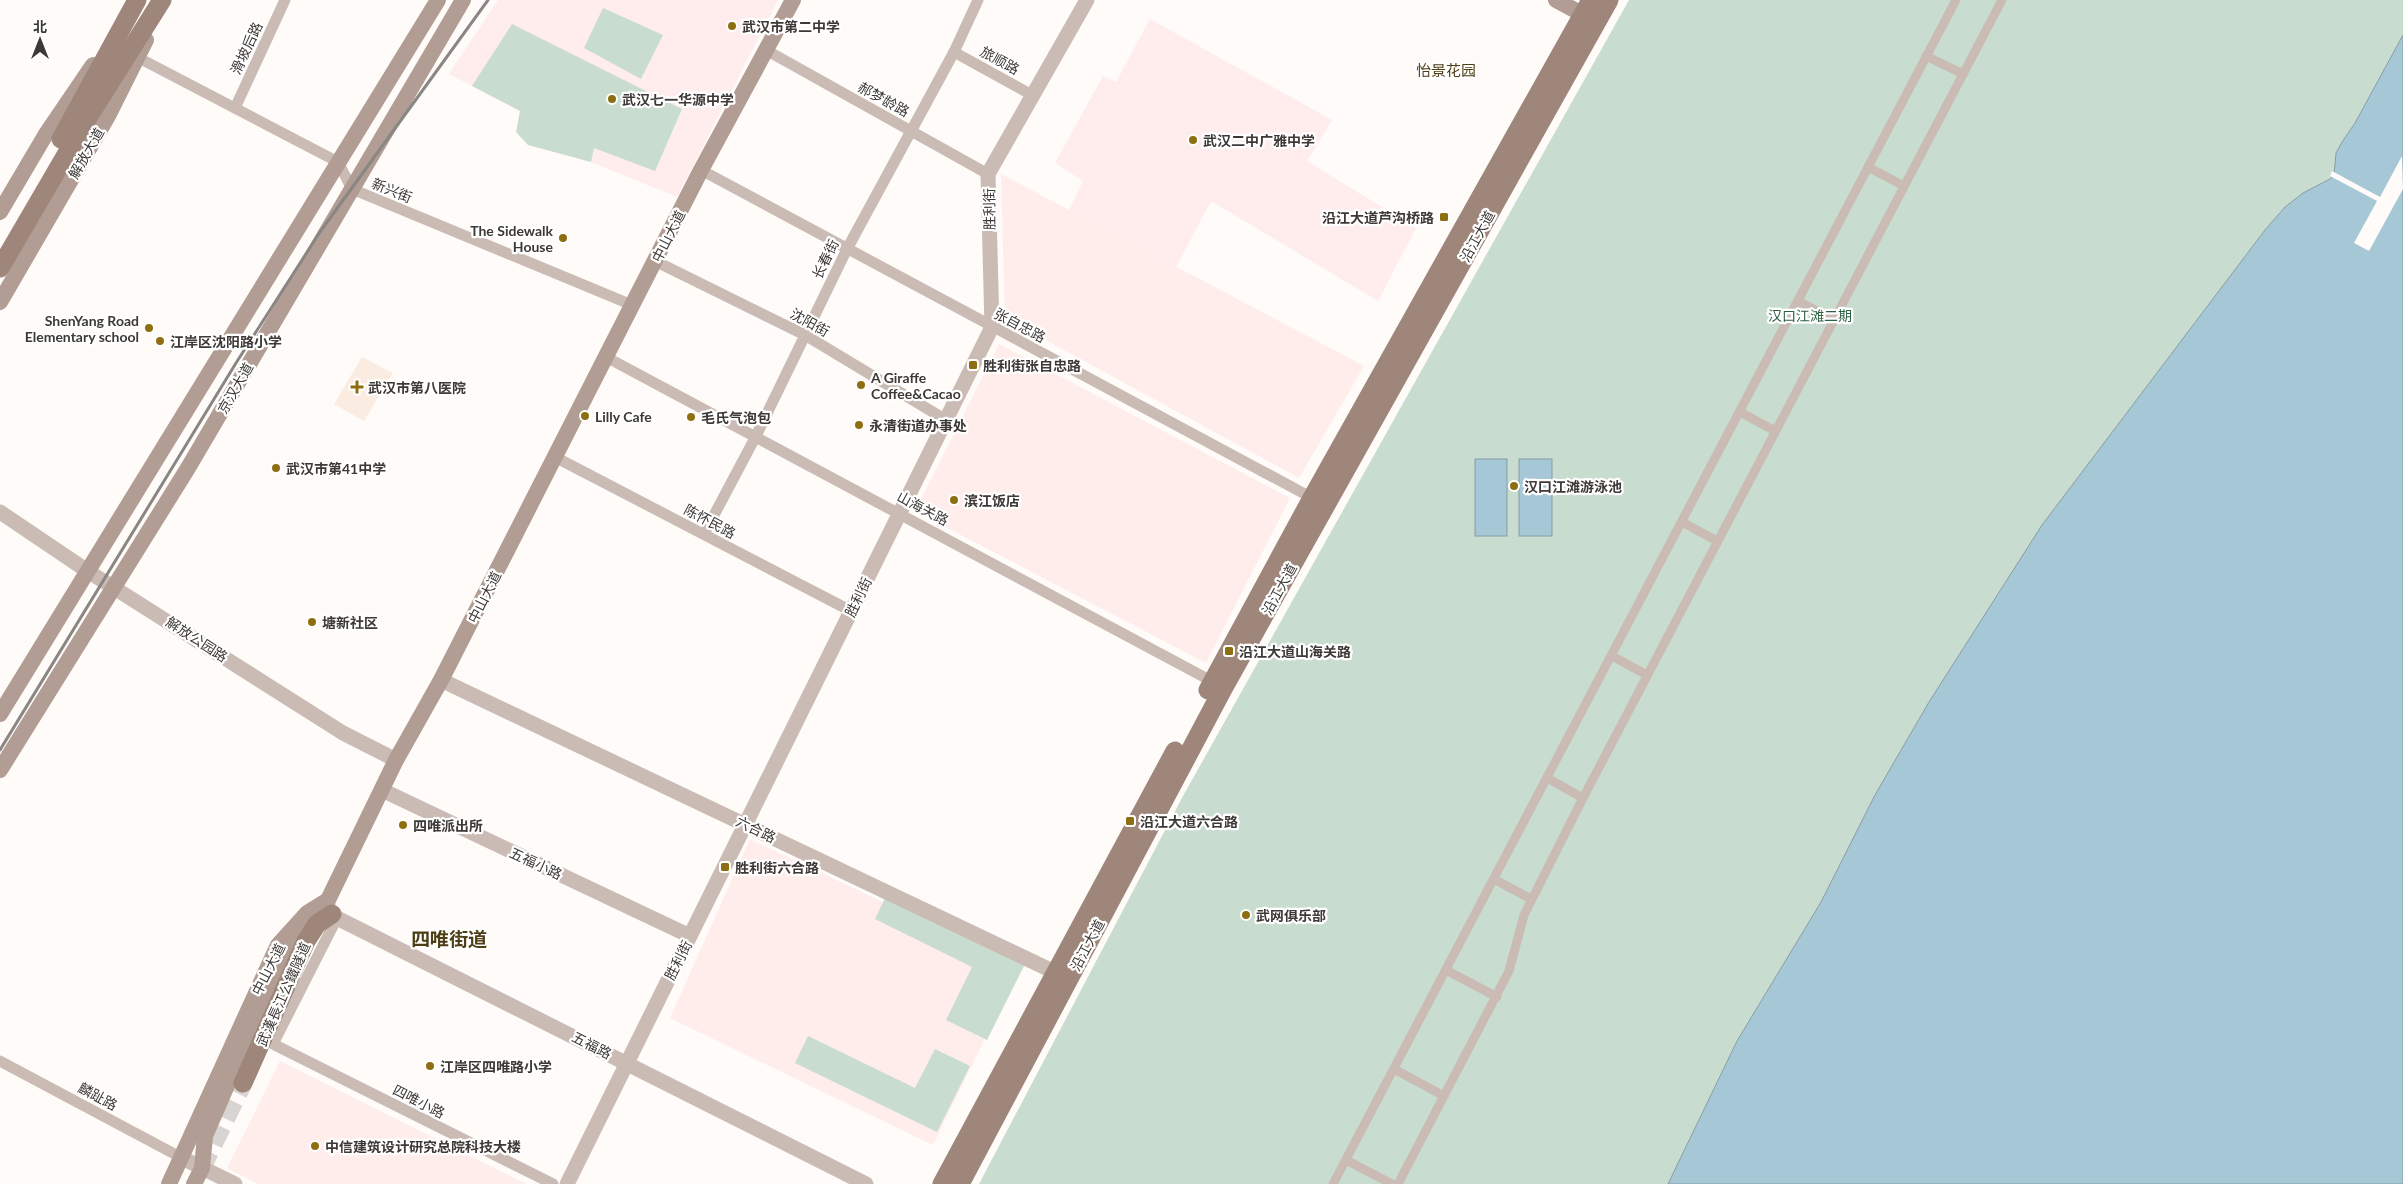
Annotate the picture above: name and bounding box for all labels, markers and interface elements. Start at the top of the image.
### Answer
north arrow [15,15,65,65]
text: 北 [33,18,47,35]
place label: 武汉市第二中学 [742,18,840,35]
street label: 滑坡后路 [226,19,266,77]
marker: 武汉市第二中学 [726,20,738,32]
street label: 旅顺路 [978,42,1022,78]
district label: 怡景花园 [1416,61,1476,79]
street label: 郝梦龄路 [855,78,913,120]
place label: 武汉七一华源中学 [622,91,734,108]
marker: 武汉七一华源中学 [606,93,618,105]
street label: 解放大道 [65,125,107,181]
place label: 武汉二中广雅中学 [1203,132,1315,149]
marker: 武汉二中广雅中学 [1187,134,1199,146]
street label: 新兴街 [369,174,415,206]
street label: 胜利街 [980,188,998,230]
street label: 中山大道 [648,207,688,265]
street label: 沿江大道 [1456,207,1498,265]
place label: 沿江大道芦沟桥路 [1322,209,1434,226]
marker: 沿江大道芦沟桥路 [1438,211,1450,223]
place label: The Sidewalk House [470,222,554,255]
marker: The Sidewalk House [557,232,569,244]
street label: 长春街 [808,236,842,282]
street label: 沈阳街 [788,304,832,340]
street label: 张自忠路 [991,304,1049,346]
park label: 汉口江滩二期 [1768,307,1852,324]
place label: ShenYang Road Elementary school [25,312,139,345]
marker: ShenYang Road Elementary school [143,322,155,334]
place label: 江岸区沈阳路小学 [170,333,282,350]
marker: 江岸区沈阳路小学 [154,335,166,347]
place label: 胜利街张自忠路 [983,357,1081,374]
marker: 胜利街张自忠路 [967,359,979,371]
street label: 京汉大道 [214,360,256,416]
place label: A Giraffe Coffee&Cacao [870,369,961,402]
place label: 武汉市第八医院 [368,379,466,396]
marker: A Giraffe Coffee&Cacao [855,379,867,391]
marker: 武汉市第八医院 [350,380,364,394]
place label: Lilly Cafe [595,408,652,425]
place label: 毛氏气泡包 [701,409,771,426]
marker: Lilly Cafe [579,410,591,422]
marker: 毛氏气泡包 [685,411,697,423]
place label: 永清街道办事处 [869,417,967,434]
marker: 永清街道办事处 [853,419,865,431]
place label: 武汉市第41中学 [286,460,386,477]
marker: 武汉市第41中学 [270,462,282,474]
place label: 汉口江滩游泳池 [1524,478,1622,495]
marker: 汉口江滩游泳池 [1508,480,1520,492]
street label: 山海关路 [894,487,952,529]
place label: 滨江饭店 [964,492,1020,509]
marker: 滨江饭店 [948,494,960,506]
street label: 陈怀民路 [681,500,739,542]
street label: 沿江大道 [1258,560,1300,618]
street label: 中山大道 [464,568,504,626]
street label: 胜利街 [841,574,875,620]
street label: 解放公园路 [163,613,231,665]
place label: 塘新社区 [322,614,378,631]
marker: 塘新社区 [306,616,318,628]
place label: 沿江大道山海关路 [1239,643,1351,660]
marker: 沿江大道山海关路 [1223,645,1235,657]
street label: 六合路 [733,812,779,846]
place label: 沿江大道六合路 [1140,813,1238,830]
marker: 沿江大道六合路 [1124,815,1136,827]
place label: 四唯派出所 [413,817,483,834]
marker: 四唯派出所 [397,819,409,831]
street label: 五福小路 [507,843,565,883]
place label: 胜利街六合路 [735,859,819,876]
marker: 胜利街六合路 [719,861,731,873]
place label: 武网俱乐部 [1256,907,1326,924]
marker: 武网俱乐部 [1240,909,1252,921]
street label: 沿江大道 [1066,916,1108,974]
district label: 四唯街道 [411,927,487,950]
street label: 胜利街 [661,937,695,983]
street label: 武漢長江公鐵隧道 [252,939,314,1049]
street label: 中山大道 [248,940,288,998]
street label: 五福路 [569,1028,615,1062]
place label: 江岸区四唯路小学 [440,1058,552,1075]
marker: 江岸区四唯路小学 [424,1060,436,1072]
street label: 麟趾路 [75,1079,121,1113]
street label: 四唯小路 [390,1081,448,1121]
place label: 中信建筑设计研究总院科技大楼 [325,1138,521,1155]
marker: 中信建筑设计研究总院科技大楼 [309,1140,321,1152]

